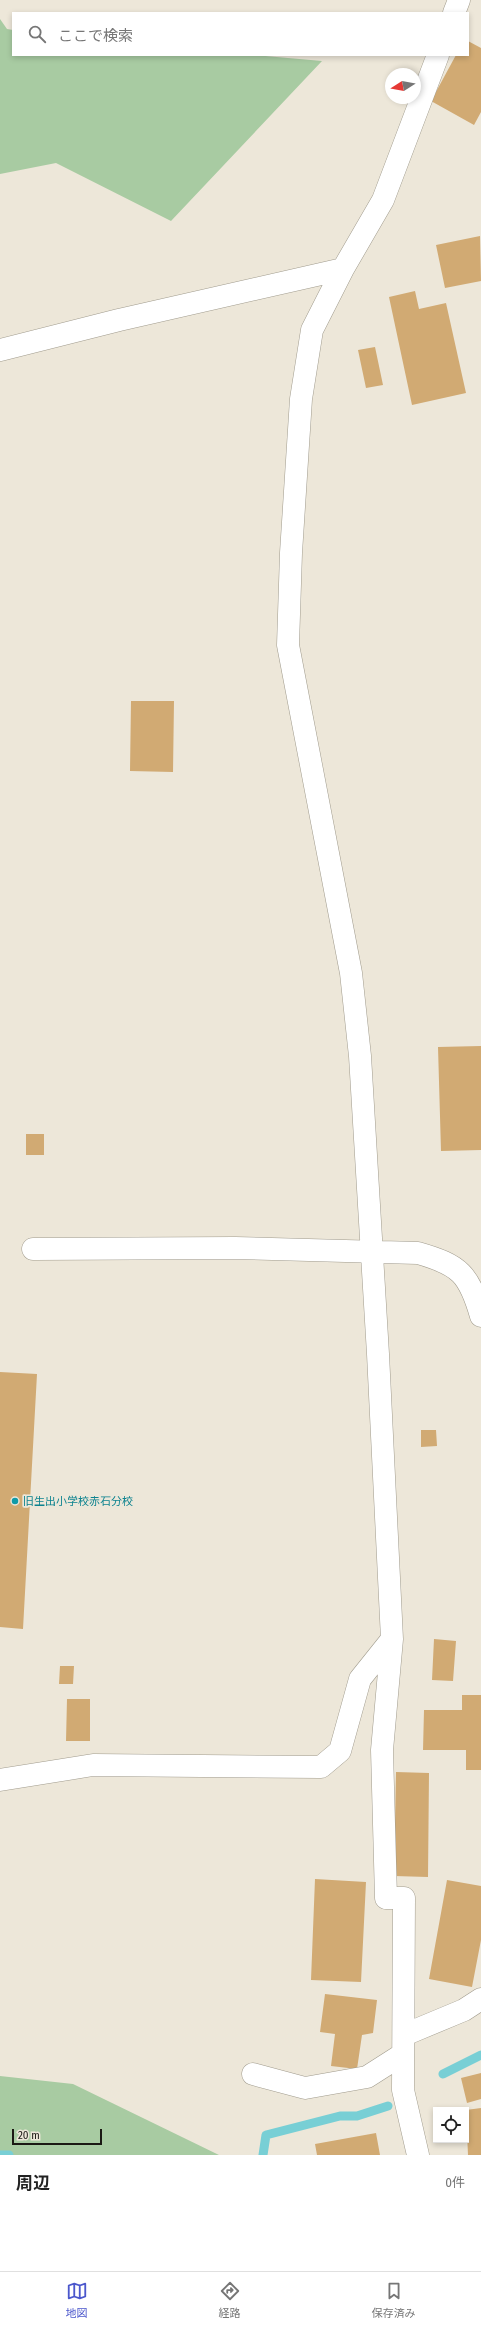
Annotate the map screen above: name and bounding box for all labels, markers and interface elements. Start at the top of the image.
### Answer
search box [12,12,469,56]
icon: search [26,23,48,45]
text: ここで検索 [58,27,133,45]
north arrow [385,68,421,104]
place label: 旧生出小学校赤石分校 [23,1495,133,1508]
marker: 旧生出小学校赤石分校 [10,1496,20,1506]
map controls [433,2107,469,2143]
button: locate [433,2107,469,2143]
scale bar [12,2127,102,2146]
text: 20 m [18,2129,40,2142]
text: 周辺 [16,2173,50,2194]
text: 0件 [445,2175,465,2190]
tab: 地図 [66,2280,88,2320]
tab: 経路 [219,2280,241,2320]
tab: 保存済み [372,2280,416,2320]

